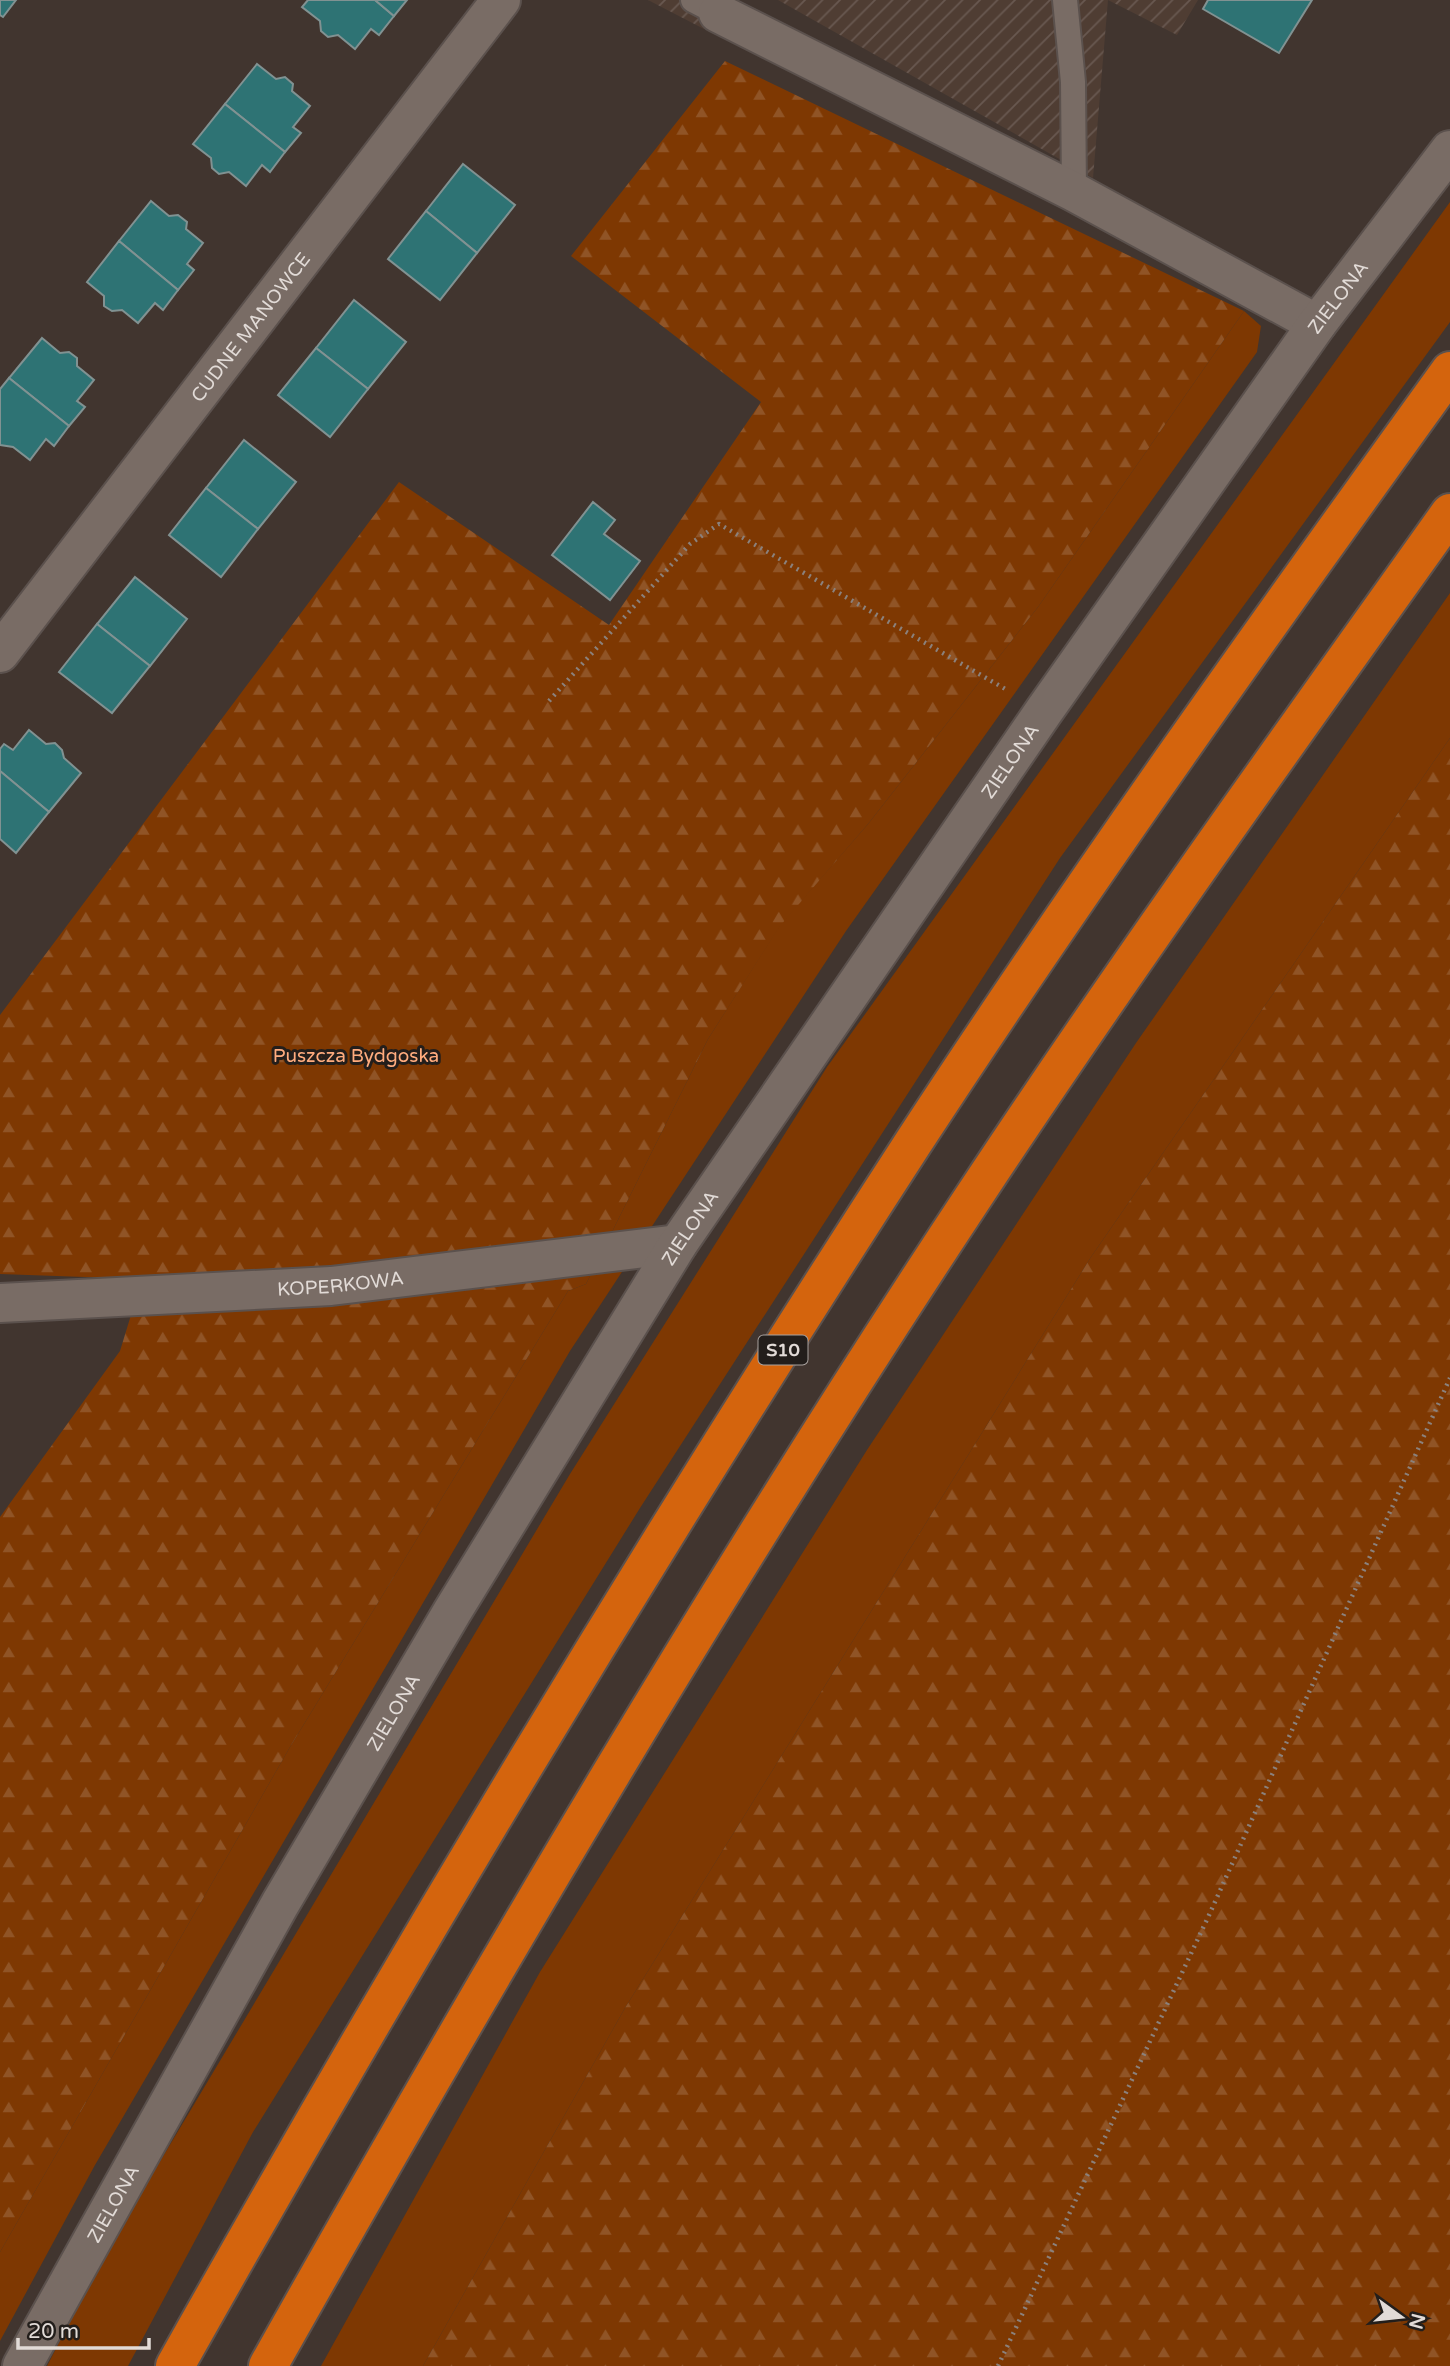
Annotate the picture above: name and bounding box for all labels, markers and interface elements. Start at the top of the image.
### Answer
street label: CUDNE MANOWCE [187,249,315,406]
street label: ZIELONA [1304,257,1373,338]
street label: ZIELONA [977,720,1044,803]
park label: Puszcza Bydgoska [273,1045,439,1067]
street label: ZIELONA [658,1187,723,1270]
street label: KOPERKOWA [277,1267,405,1301]
road number: S10 [758,1336,808,1364]
street label: ZIELONA [363,1670,425,1755]
street label: ZIELONA [83,2161,144,2247]
north arrow [1366,2282,1436,2352]
scale bar [18,2306,149,2350]
text: N [1404,2311,1429,2331]
text: 20 m [28,2319,79,2344]

